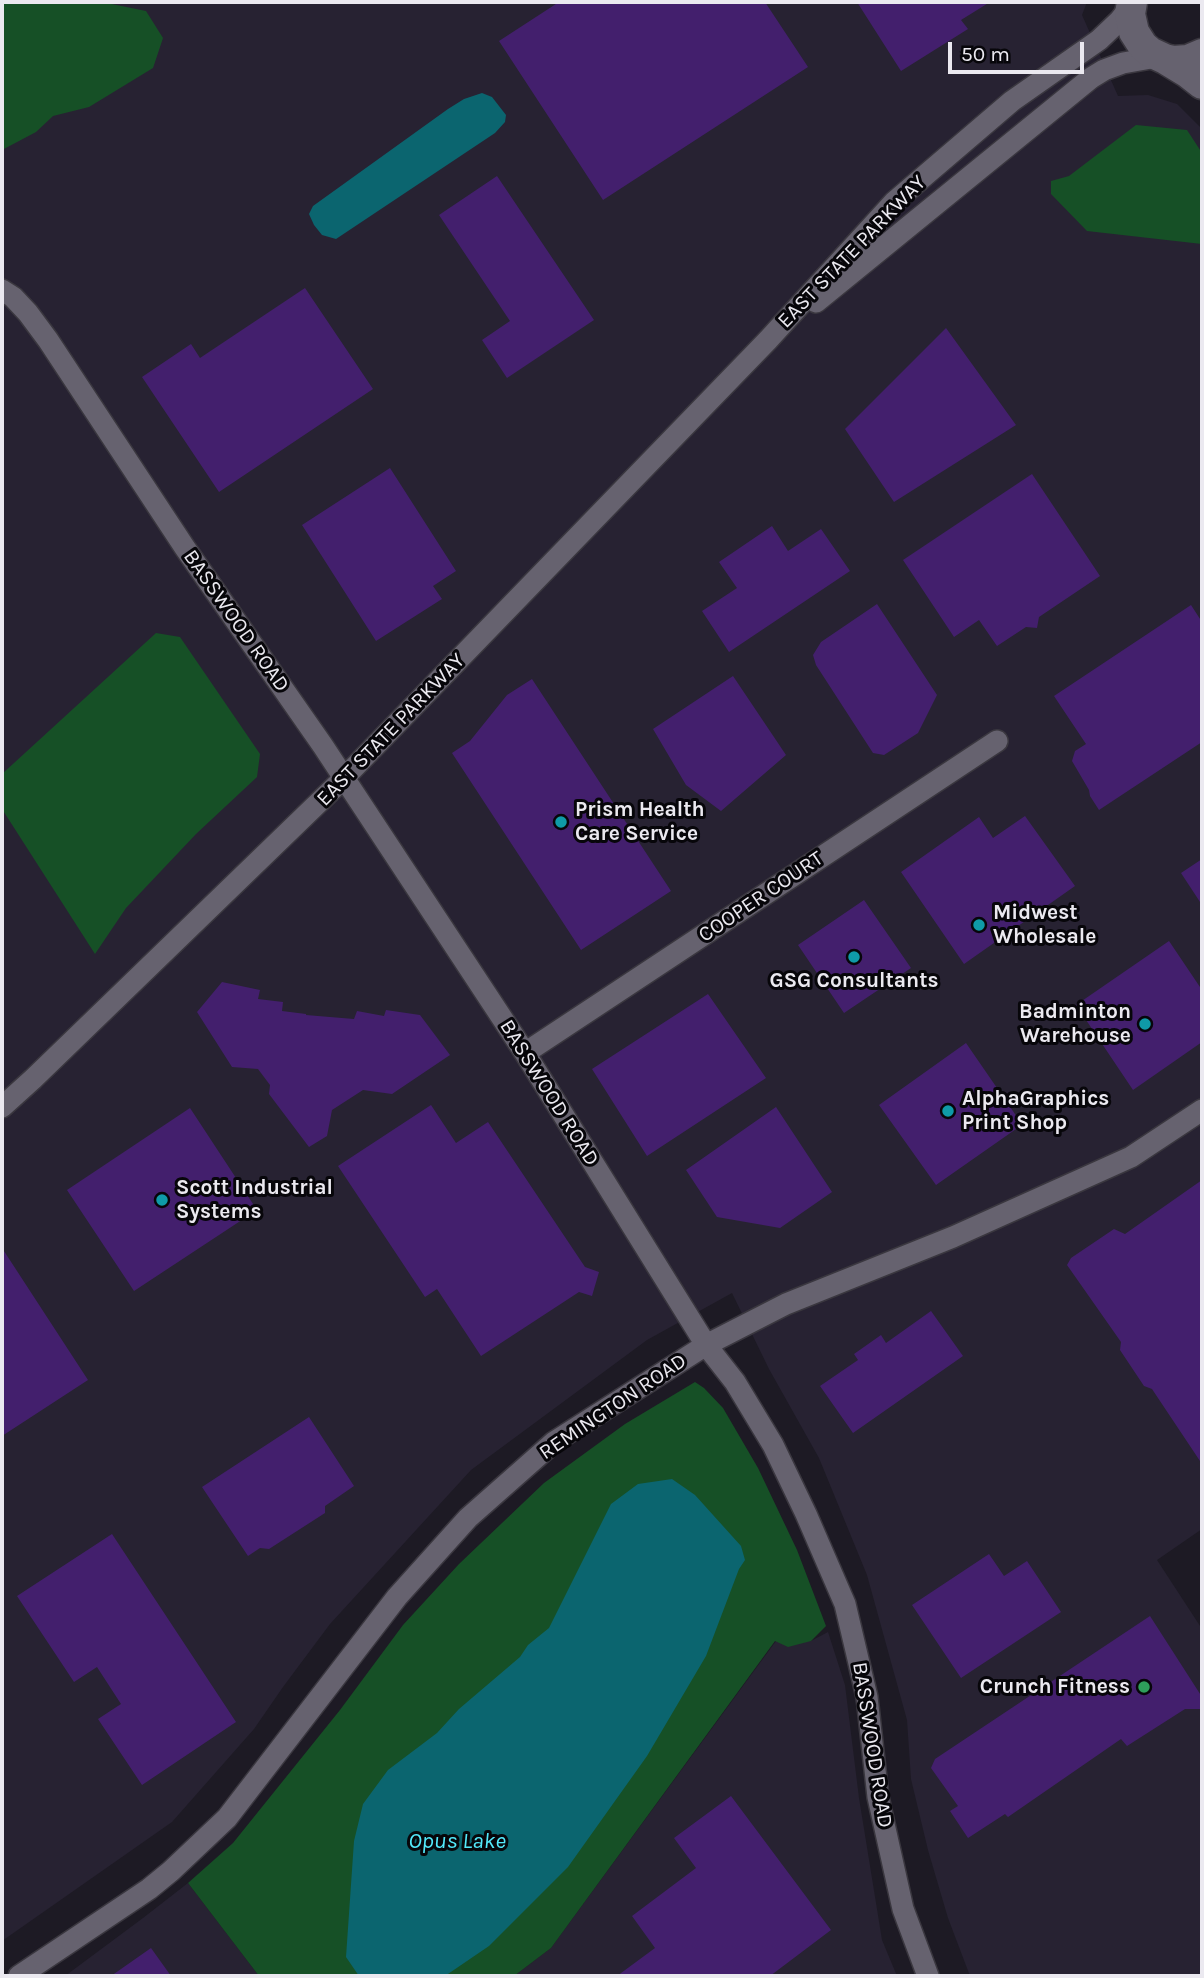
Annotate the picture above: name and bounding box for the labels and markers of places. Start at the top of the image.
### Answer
place label: Prism Health Care Service [575,797,705,847]
marker: Prism Health Care Service [553,814,569,830]
place label: Midwest Wholesale [993,900,1096,950]
marker: Midwest Wholesale [971,917,987,933]
marker: GSG Consultants [846,949,862,965]
place label: GSG Consultants [769,968,939,994]
place label: Badminton Warehouse [1019,999,1131,1049]
marker: Badminton Warehouse [1137,1016,1153,1032]
place label: AlphaGraphics Print Shop [962,1086,1109,1136]
marker: AlphaGraphics Print Shop [940,1103,956,1119]
place label: Scott Industrial Systems [176,1175,333,1225]
marker: Scott Industrial Systems [154,1192,170,1208]
place label: Crunch Fitness [980,1674,1130,1700]
marker: Crunch Fitness [1136,1679,1152,1695]

